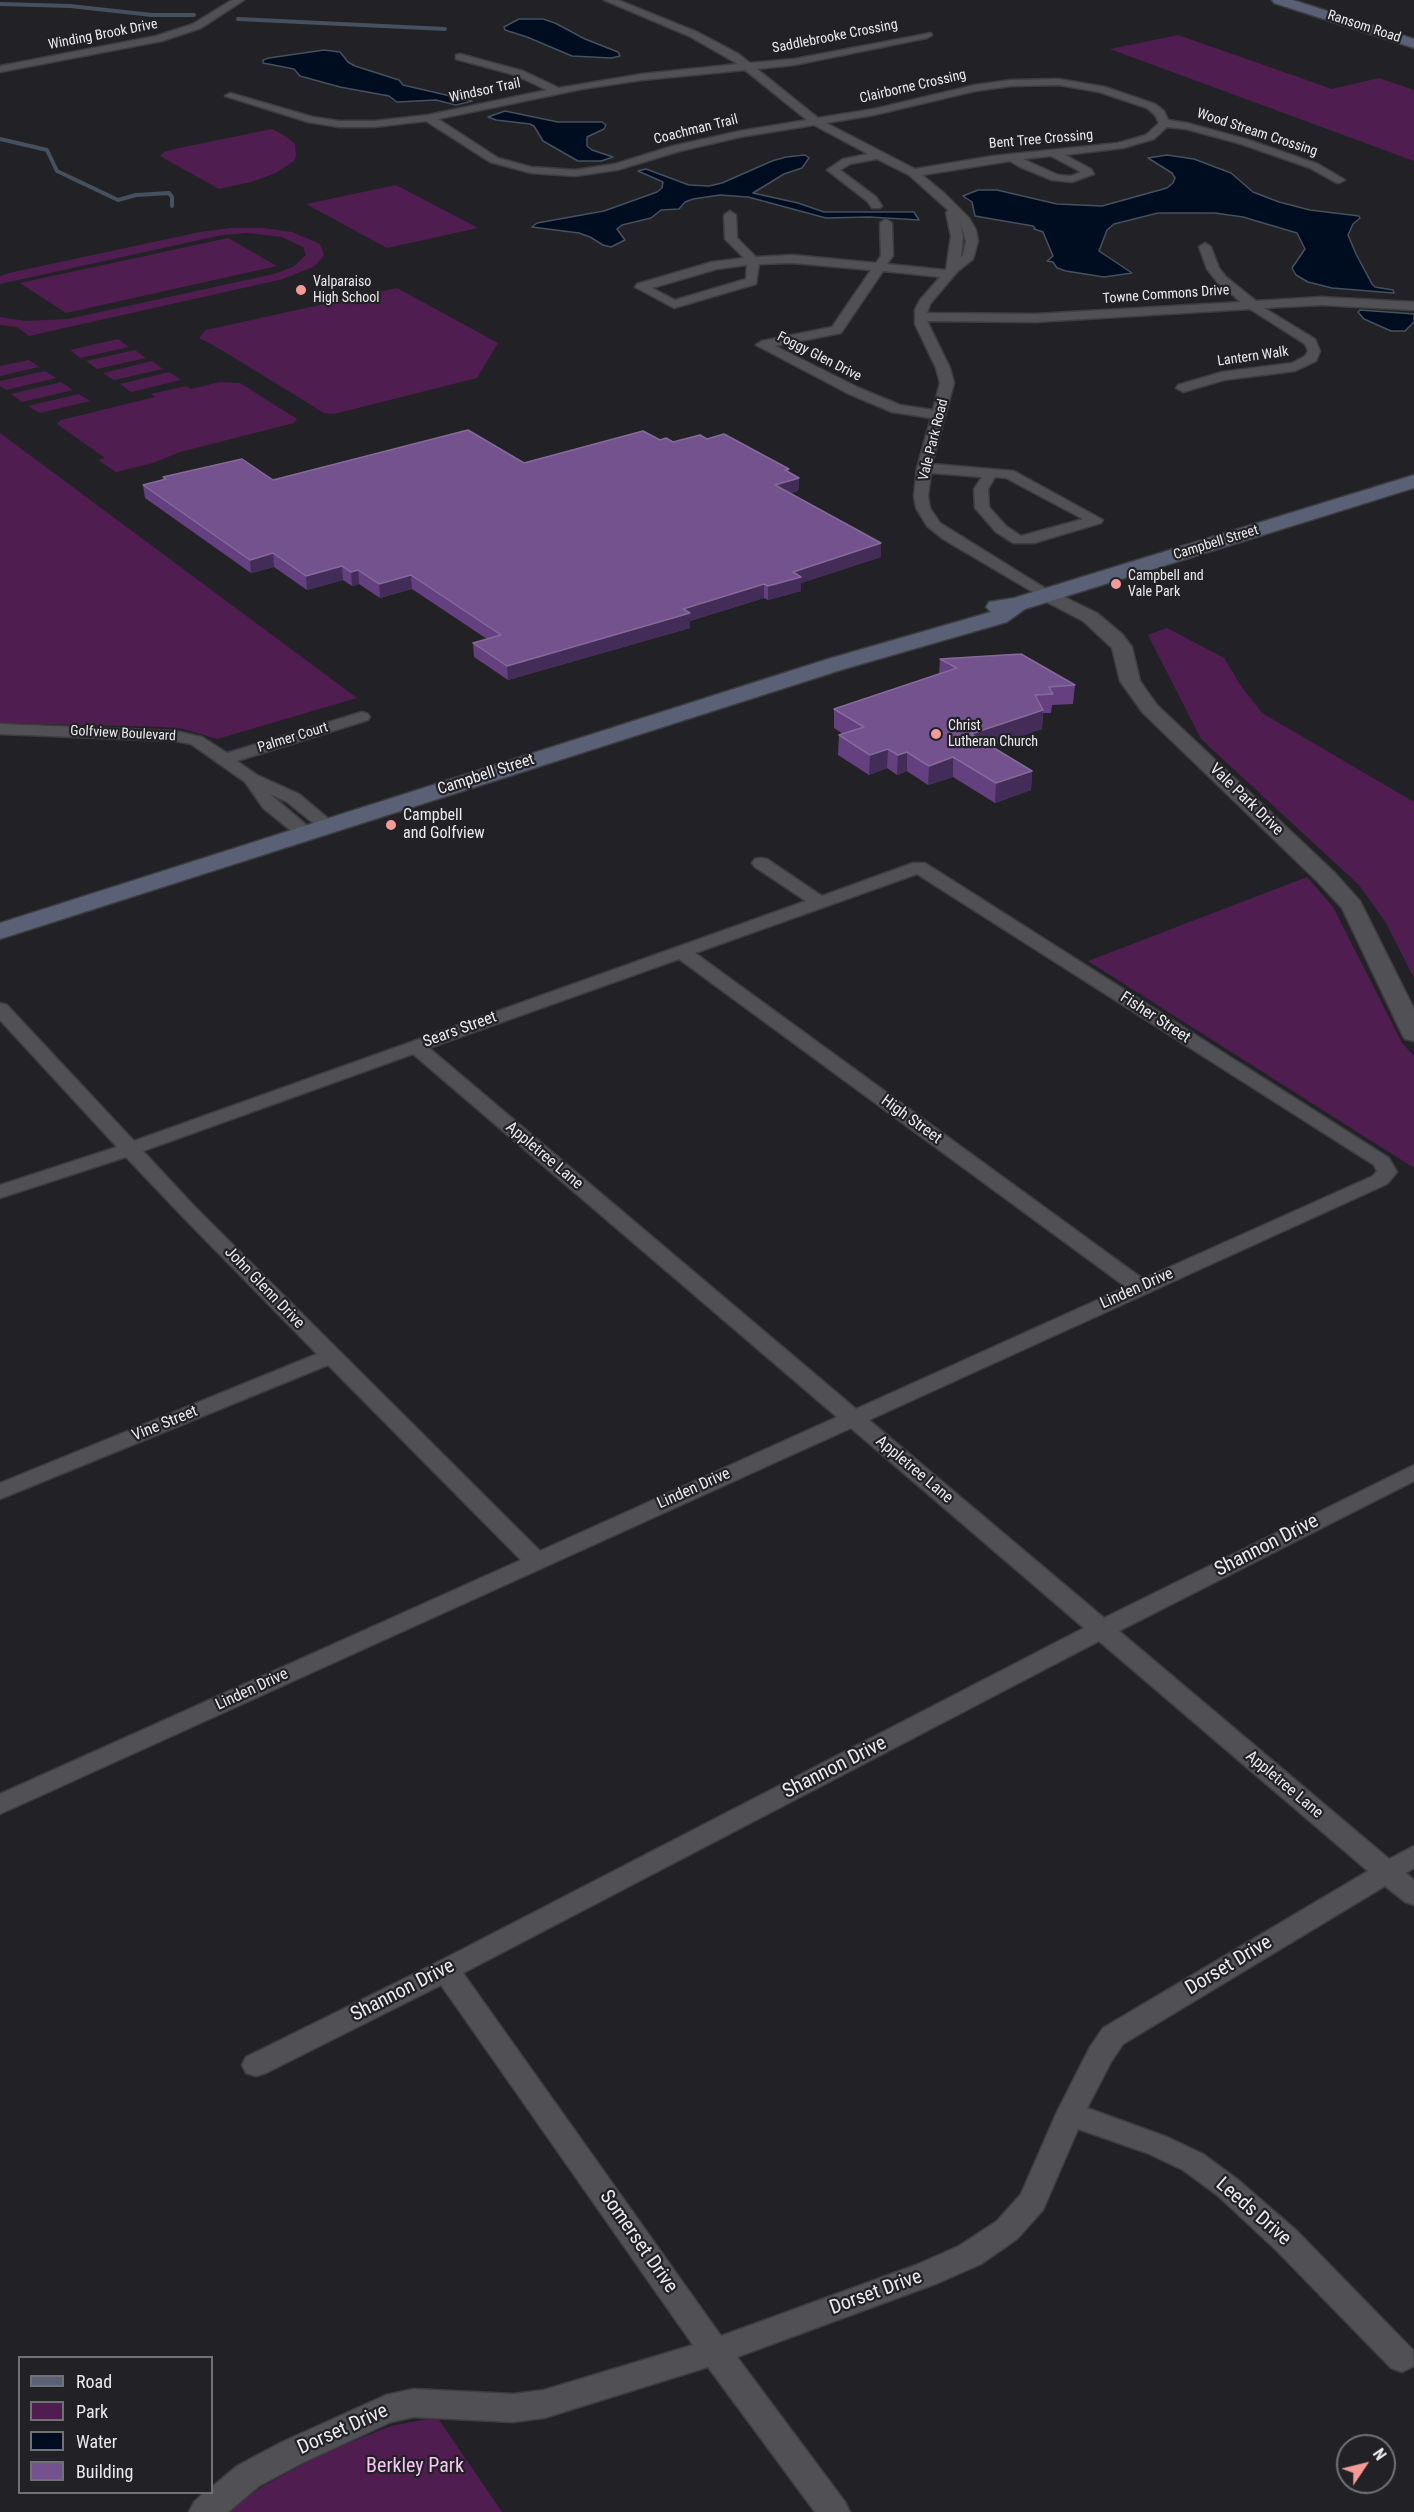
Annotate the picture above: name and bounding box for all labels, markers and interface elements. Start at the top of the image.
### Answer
street label: Ransom Road [1325,7,1403,47]
street label: Winding Brook Drive [47,16,159,54]
street label: Saddlebrooke Crossing [771,17,899,57]
street label: Clairborne Crossing [858,67,968,107]
street label: Windsor Trail [448,75,522,107]
street label: Wood Stream Crossing [1194,106,1320,160]
street label: Coachman Trail [652,111,740,149]
street label: Bent Tree Crossing [988,127,1094,153]
place label: Valparaiso High School [313,274,380,306]
street label: Towne Commons Drive [1102,282,1230,308]
marker: Valparaiso High School [294,283,308,297]
street label: Foggy Glen Drive [774,329,864,385]
street label: Lantern Walk [1216,344,1290,370]
street label: Vale Park Road [916,397,952,483]
street label: Campbell Street [1171,522,1261,564]
place label: Campbell and Vale Park [1128,568,1204,600]
marker: Campbell and Vale Park [1109,577,1123,591]
place label: Christ Lutheran Church [948,718,1038,750]
street label: Palmer Court [256,719,330,757]
street label: Golfview Boulevard [70,723,176,745]
marker: Christ Lutheran Church [929,727,943,741]
street label: Campbell Street [435,750,537,800]
street label: Vale Park Drive [1205,760,1287,840]
place label: Campbell and Golfview [403,806,485,844]
marker: Campbell and Golfview [384,818,398,832]
street label: Fisher Street [1116,988,1194,1048]
street label: Sears Street [421,1008,499,1052]
street label: High Street [877,1092,945,1148]
street label: Appletree Lane [502,1118,586,1194]
street label: John Glenn Drive [220,1243,308,1333]
street label: Linden Drive [1098,1264,1176,1314]
street label: Vine Street [129,1402,201,1446]
street label: Appletree Lane [872,1432,956,1508]
street label: Linden Drive [655,1464,733,1514]
street label: Shannon Drive [1211,1510,1323,1582]
street label: Linden Drive [213,1665,291,1715]
street label: Shannon Drive [779,1732,891,1804]
street label: Appletree Lane [1242,1747,1326,1823]
street label: Dorset Drive [1181,1931,1277,2001]
street label: Shannon Drive [347,1955,459,2027]
street label: Leeds Drive [1210,2173,1296,2251]
street label: Somerset Drive [594,2186,682,2298]
street label: Dorset Drive [827,2265,925,2321]
legend [18,2356,213,2494]
text: Road [76,2371,112,2392]
street label: Dorset Drive [294,2399,392,2461]
text: Park [76,2401,108,2422]
text: Water [76,2431,117,2452]
north arrow [1336,2434,1396,2494]
text: N [1369,2445,1390,2464]
park label: Berkley Park [366,2455,464,2479]
text: Building [76,2461,133,2482]

